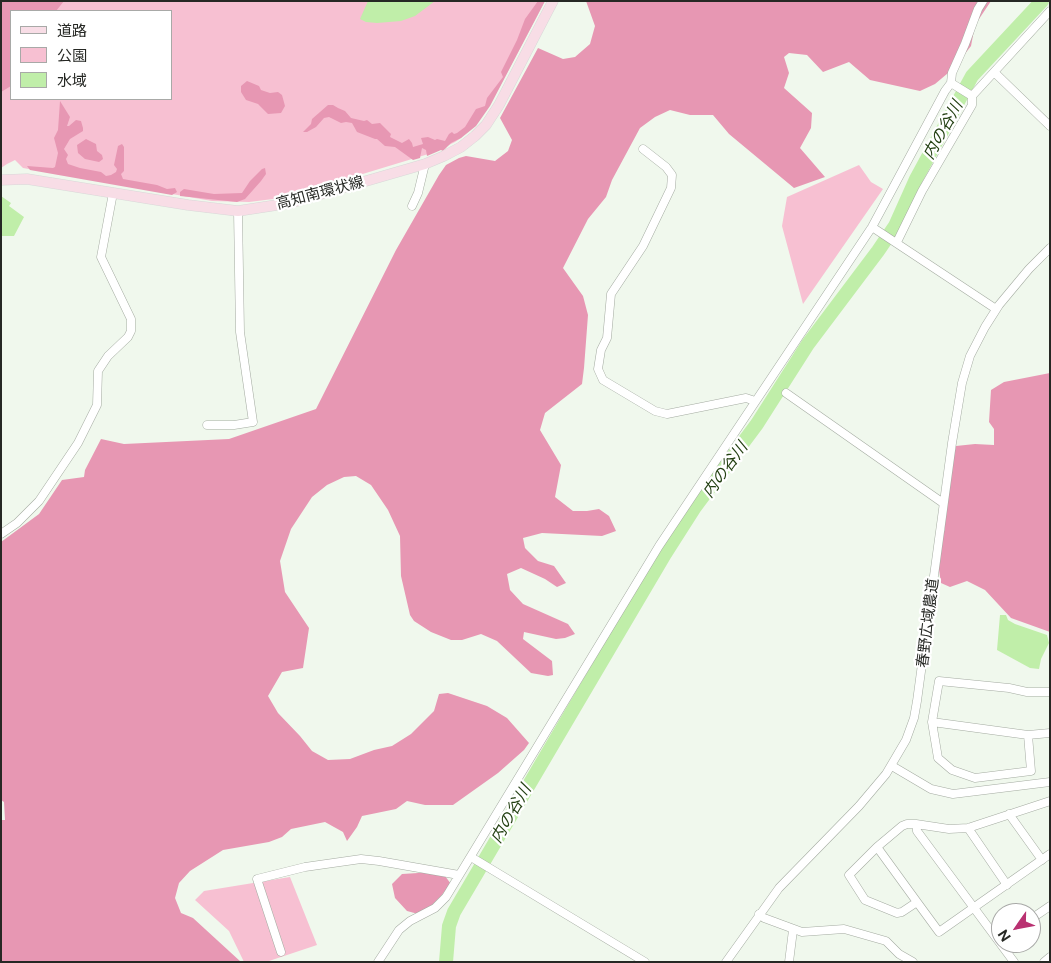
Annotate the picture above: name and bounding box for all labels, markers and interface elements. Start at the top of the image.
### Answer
legend [10,10,172,100]
text: 道路 [57,22,87,39]
text: 公園 [57,47,87,64]
text: 水域 [57,72,87,89]
water label: 内の谷川 [919,97,967,163]
street label: 高知南環状線 [274,173,366,213]
water label: 内の谷川 [698,438,752,502]
street label: 春野広域農道 [914,577,942,669]
water label: 内の谷川 [487,781,535,847]
north arrow [991,903,1041,953]
text: N [995,927,1014,945]

